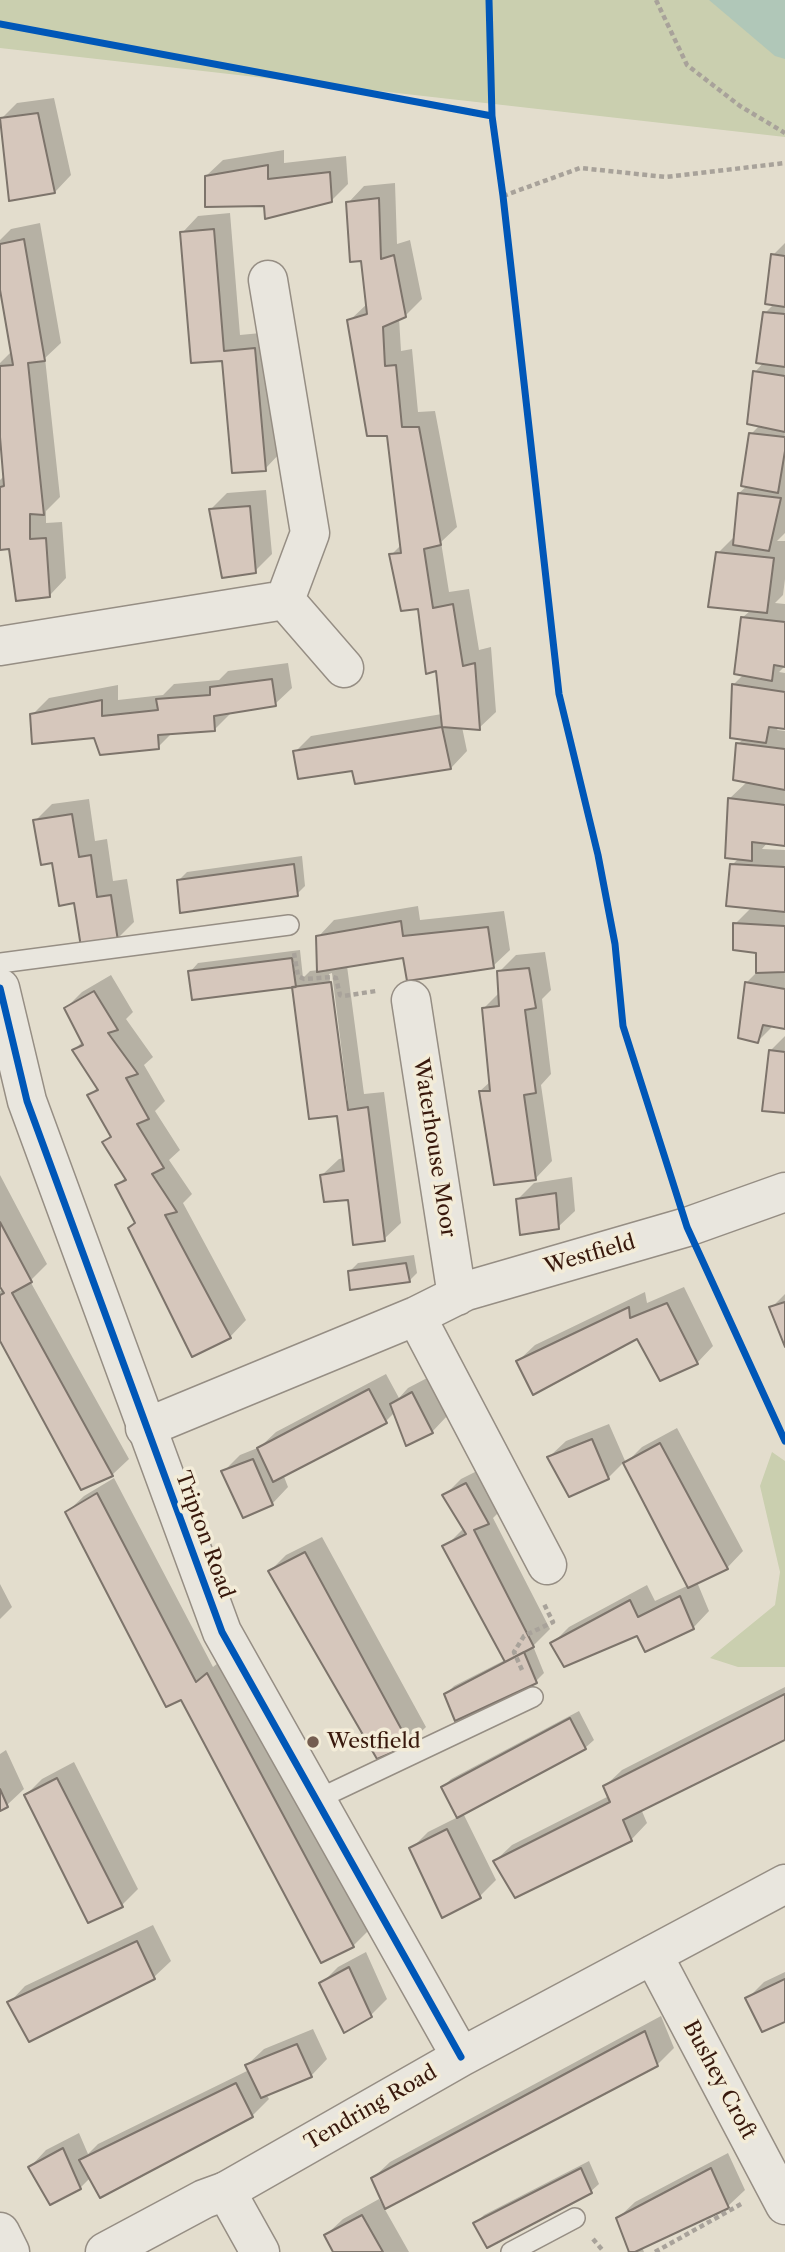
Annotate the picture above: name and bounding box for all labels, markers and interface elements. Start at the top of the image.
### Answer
street label: Waterhouse Moor [407,1057,461,1239]
street label: Westfield [542,1230,638,1280]
street label: Tripton Road [169,1468,239,1602]
place label: Westfield [327,1729,420,1755]
marker: Westfield [305,1734,321,1750]
street label: Bushey Croft [677,2016,761,2144]
street label: Tendring Road [300,2060,442,2156]

